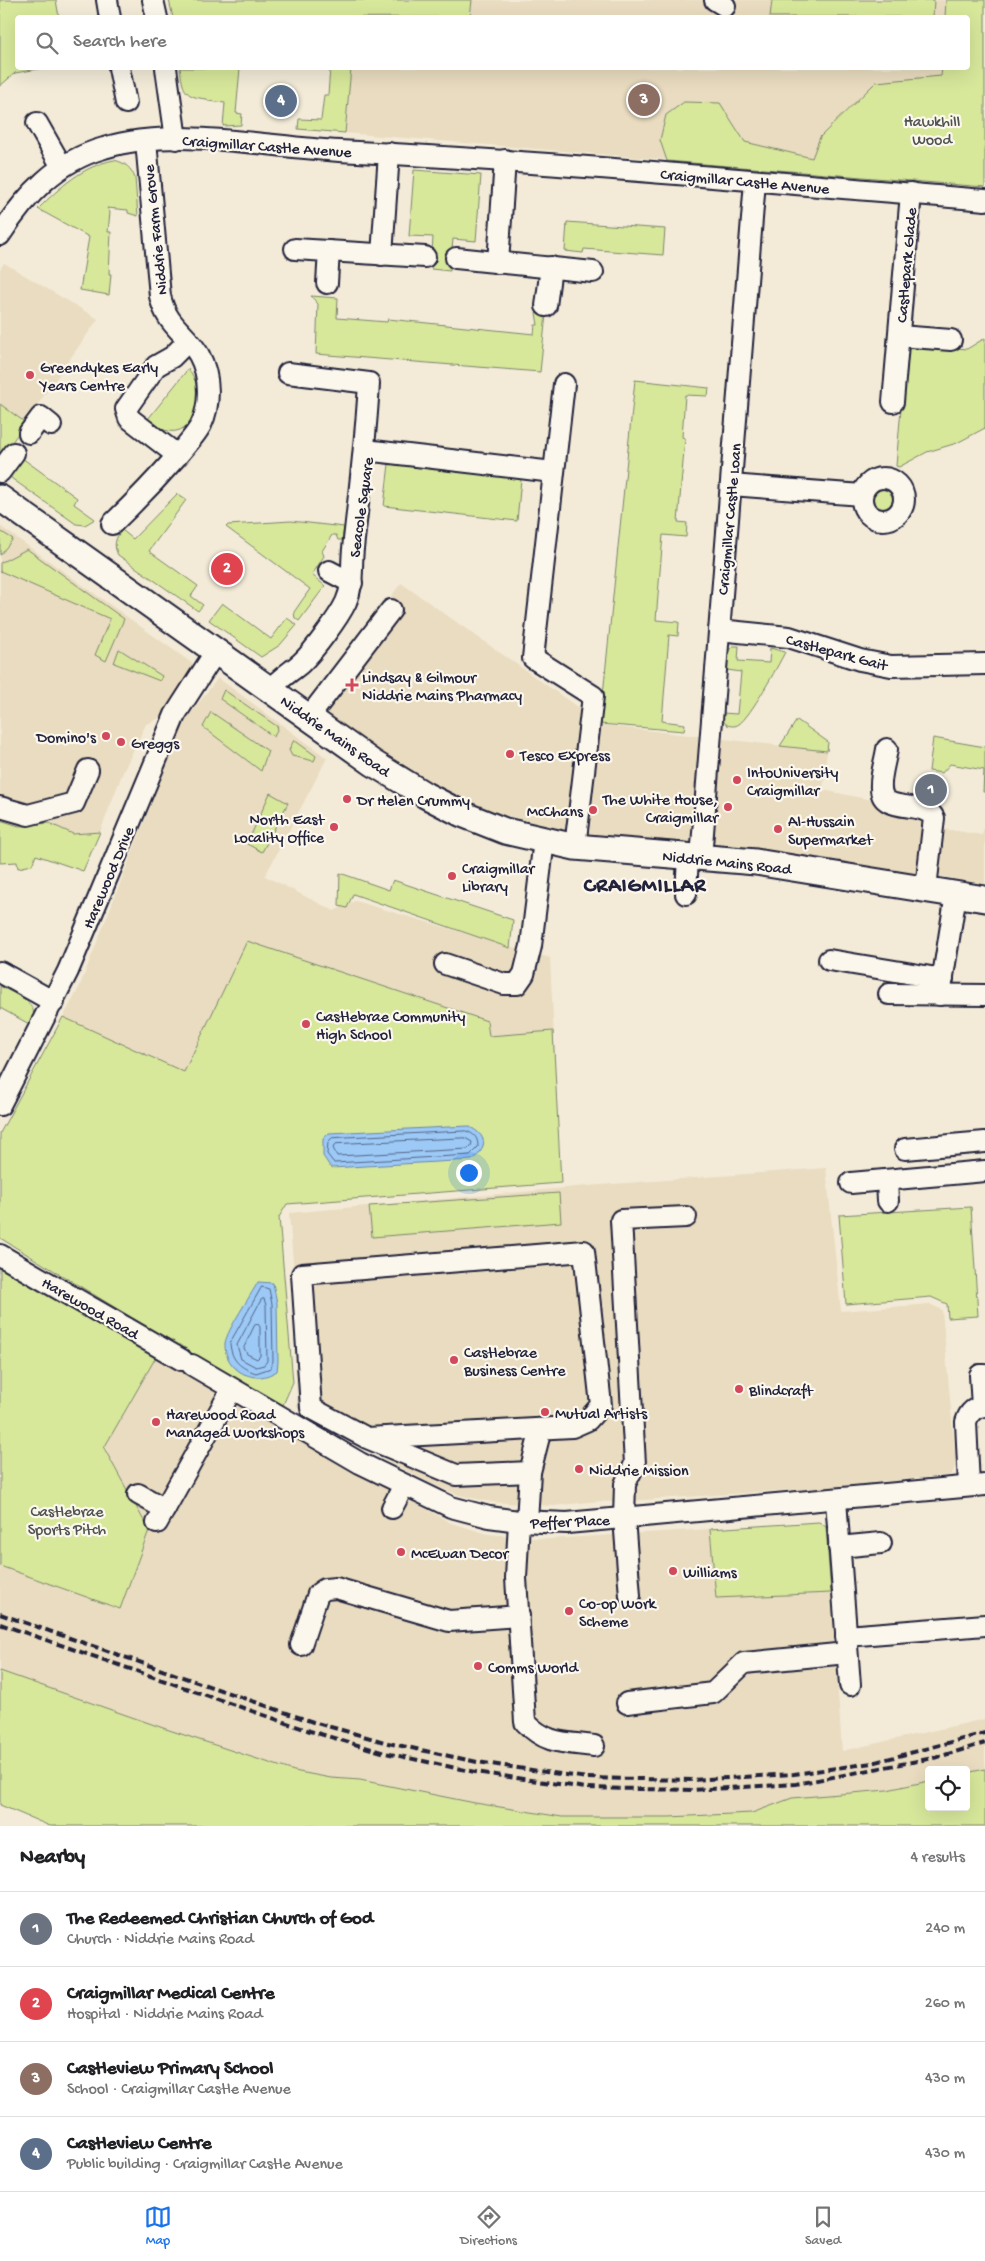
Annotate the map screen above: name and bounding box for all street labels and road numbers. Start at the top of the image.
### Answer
street label: Craigmillar Castle Avenue [181,133,353,164]
street label: Niddrie Farm Grove [141,163,174,296]
street label: Craigmillar Castle Avenue [659,167,831,200]
street label: Castlepark Glade [894,206,923,324]
street label: Craigmillar Castle Loan [715,442,748,596]
street label: Seacole Square [347,455,380,559]
street label: Castlepark Gait [783,632,890,677]
street label: Niddrie Mains Road [275,693,394,784]
street label: Harewood Drive [80,824,141,932]
street label: Niddrie Mains Road [661,848,794,881]
street label: Harewood Road [37,1275,143,1346]
street label: Peffer Place [529,1513,611,1534]

